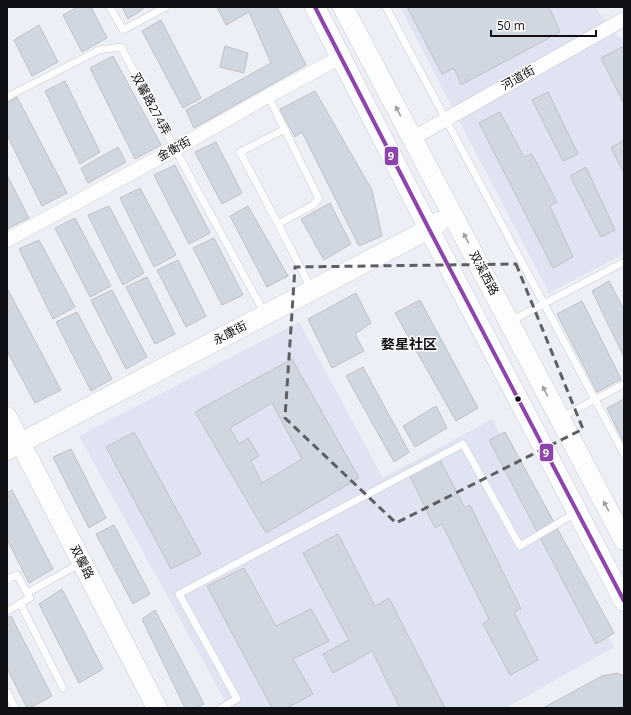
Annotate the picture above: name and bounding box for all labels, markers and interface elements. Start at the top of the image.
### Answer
scale bar [491,12,596,38]
text: 50 m [497,17,525,34]
street label: 河道街 [498,61,538,94]
street label: 双馨路274弄 [128,69,175,138]
one-way arrow [395,105,402,117]
street label: 金衡街 [154,132,194,165]
line badge: 9 [384,146,399,166]
text: 9 [388,148,394,163]
one-way arrow [462,233,469,244]
street label: 双溪西路 [466,248,503,298]
street label: 永康街 [210,317,250,349]
district label: 婺星社区 [381,334,437,353]
one-way arrow [542,385,549,396]
unlabelled marker [513,394,523,404]
line badge: 9 [539,443,554,462]
text: 9 [543,445,549,460]
one-way arrow [603,500,609,512]
street label: 双馨路 [67,542,98,582]

